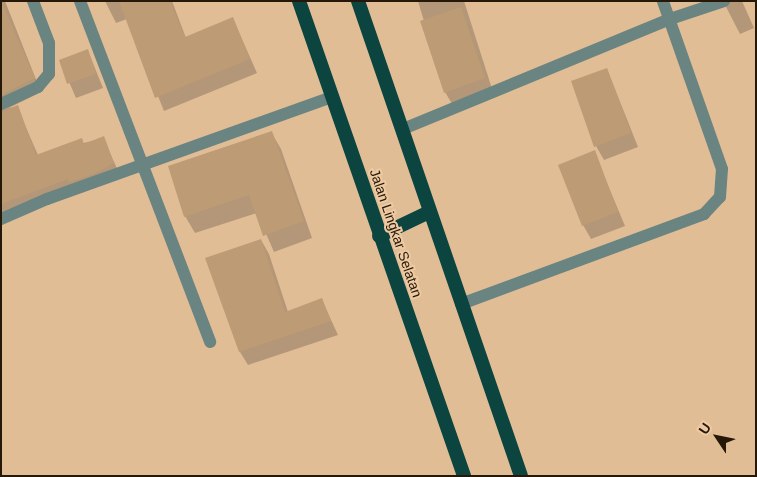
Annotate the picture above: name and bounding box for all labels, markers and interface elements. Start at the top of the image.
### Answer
street label: Jalan Lingkar Selatan [366,167,426,299]
north arrow [692,412,742,462]
text: U [695,420,714,437]

